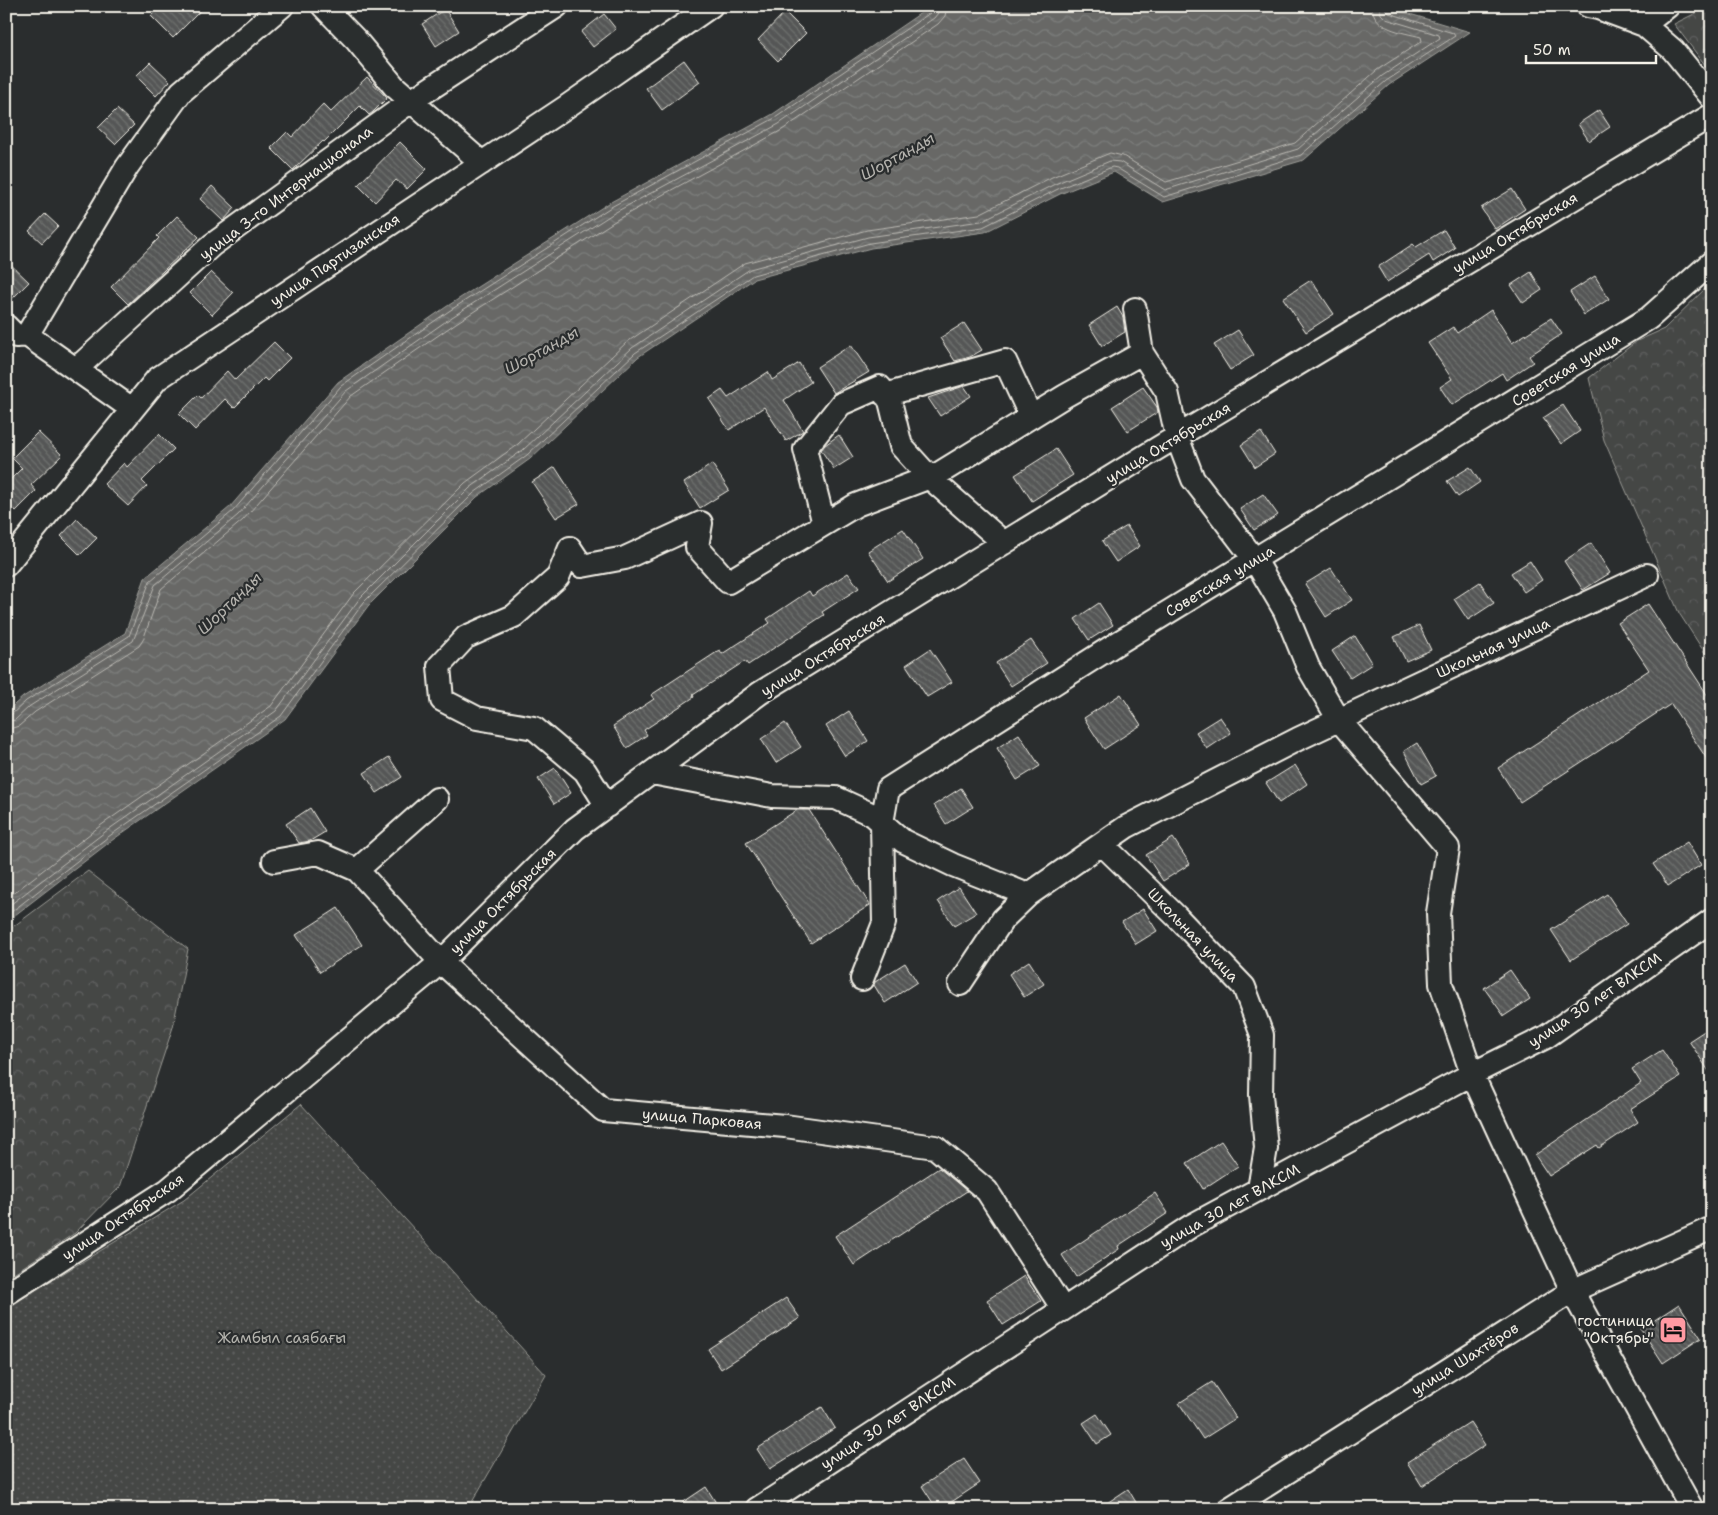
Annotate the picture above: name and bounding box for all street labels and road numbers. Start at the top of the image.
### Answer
street label: улица 3-го Интернационала [195,121,377,265]
street label: улица Октябрьская [1449,188,1581,278]
street label: улица Партизанская [266,209,404,311]
street label: Советская улица [1508,328,1624,411]
street label: улица Октябрьская [1102,398,1234,488]
street label: Советская улица [1162,540,1279,622]
street label: улица Октябрьская [757,609,889,701]
street label: Школьная улица [1433,613,1554,683]
street label: улица Октябрьская [445,843,561,959]
street label: Школьная улица [1143,884,1244,987]
street label: улица 30 лет ВЛКСМ [1524,948,1666,1052]
street label: улица Парковая [641,1104,763,1134]
street label: улица 30 лет ВЛКСМ [1157,1159,1304,1253]
street label: улица Октябрьская [58,1169,188,1265]
street label: улица Шахтёров [1408,1318,1523,1400]
street label: улица 30 лет ВЛКСМ [817,1372,959,1474]

